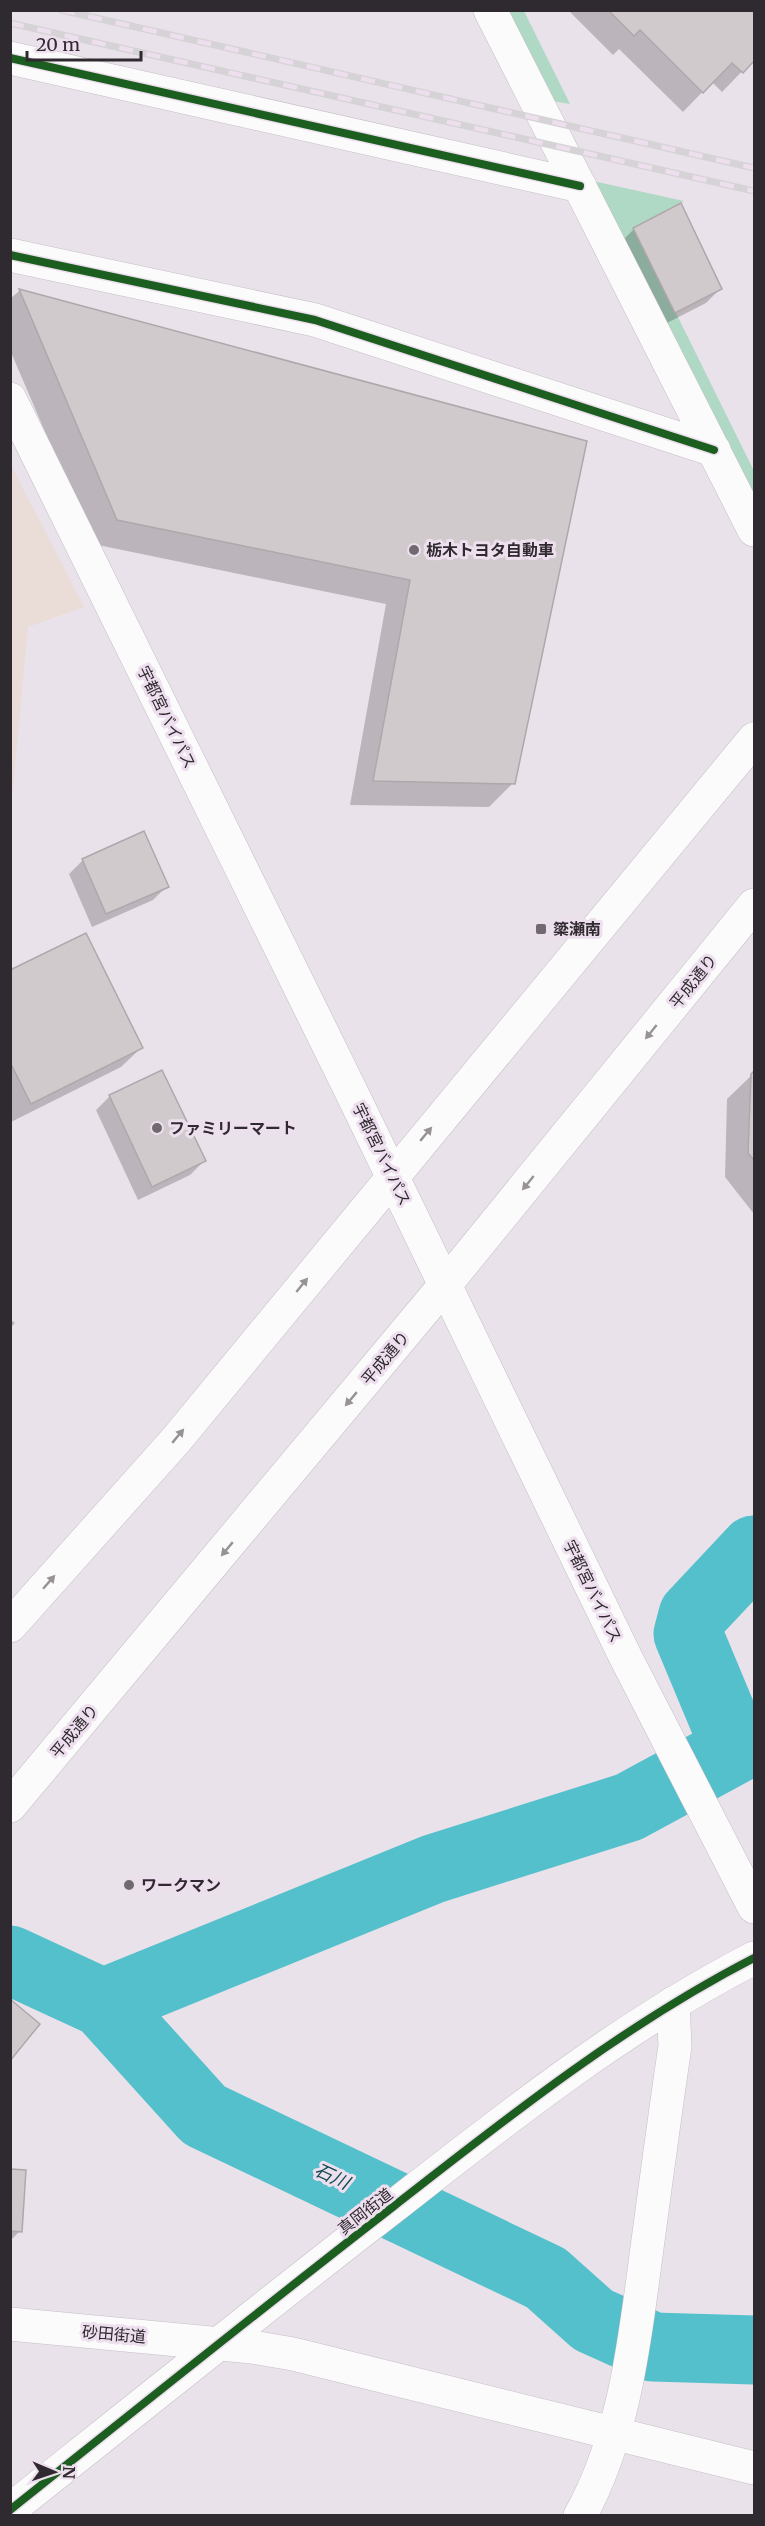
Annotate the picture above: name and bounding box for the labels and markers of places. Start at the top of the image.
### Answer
place label: 栃木トヨタ自動車 [426,540,554,560]
marker: 栃木トヨタ自動車 [407,543,421,557]
place label: 簗瀬南 [553,919,601,939]
marker: 簗瀬南 [534,922,548,936]
place label: ファミリーマート [169,1118,297,1138]
marker: ファミリーマート [150,1121,164,1135]
place label: ワークマン [141,1875,221,1895]
marker: ワークマン [122,1878,136,1892]

